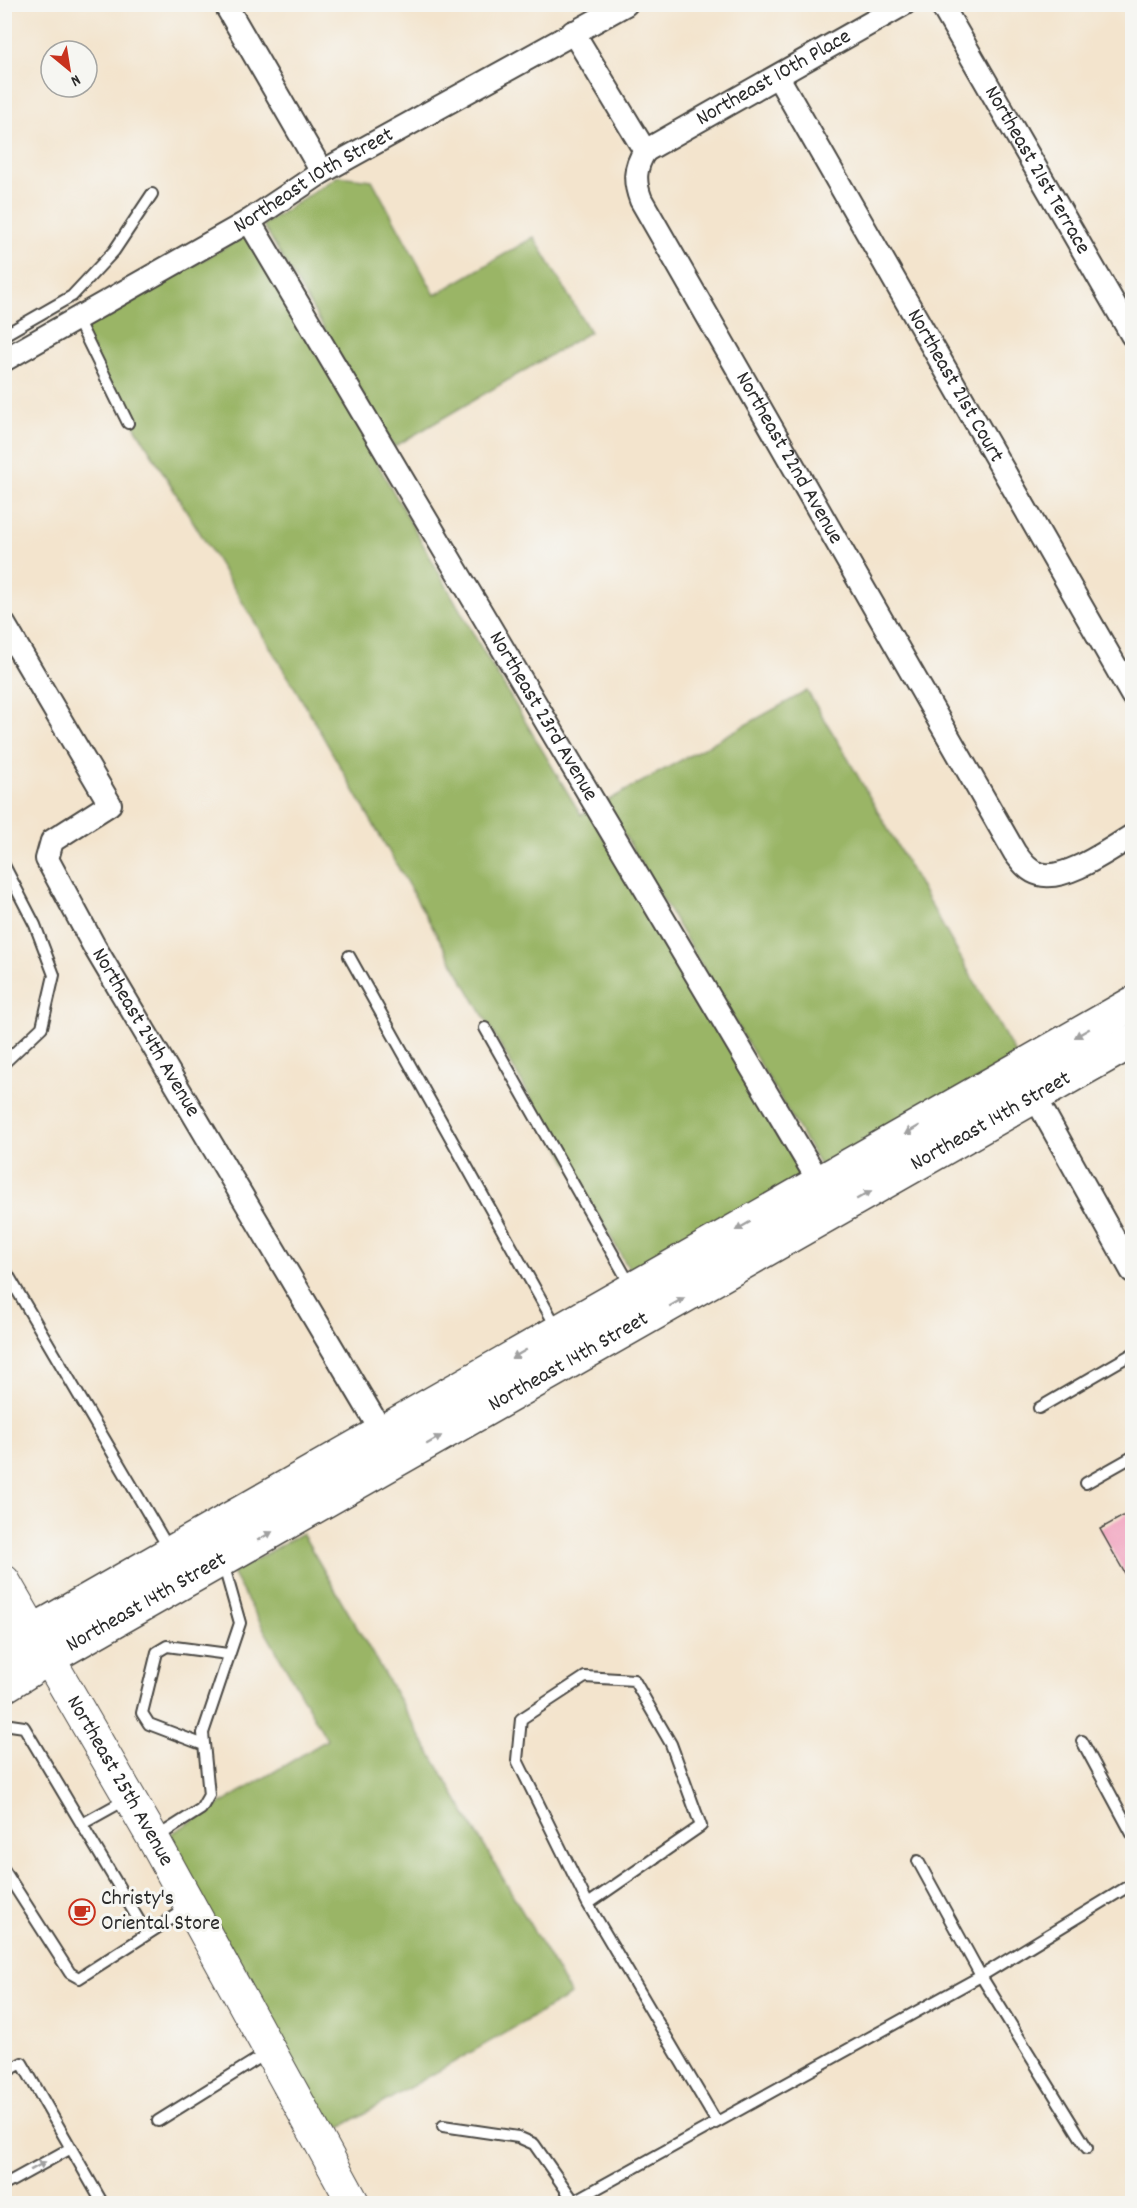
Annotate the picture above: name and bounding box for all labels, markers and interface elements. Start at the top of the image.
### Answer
street label: Northeast 10th Place [691,22,857,134]
north arrow [39,39,99,99]
text: N [66,68,84,92]
street label: Northeast 21st Terrace [976,80,1098,260]
street label: Northeast 10th Street [228,120,399,242]
street label: Northeast 21st Court [899,303,1011,469]
street label: Northeast 22nd Avenue [727,366,851,550]
street label: Northeast 23rd Avenue [480,626,605,807]
street label: Northeast 24th Avenue [83,942,208,1123]
one-way arrow [1073,1028,1090,1038]
street label: Northeast 14th Street [905,1063,1077,1179]
one-way arrow [903,1125,920,1135]
one-way arrow [856,1190,873,1200]
one-way arrow [735,1221,751,1232]
one-way arrow [669,1297,686,1307]
street label: Northeast 14th Street [483,1304,655,1420]
one-way arrow [510,1349,527,1359]
one-way arrow [426,1435,443,1445]
one-way arrow [256,1531,273,1541]
street label: Northeast 14th Street [60,1544,232,1661]
street label: Northeast 25th Avenue [58,1690,181,1872]
place label: Christy's Oriental Store [101,1884,220,1940]
cafe icon: Christy's Oriental Store [67,1897,97,1927]
one-way arrow [29,2161,46,2171]

